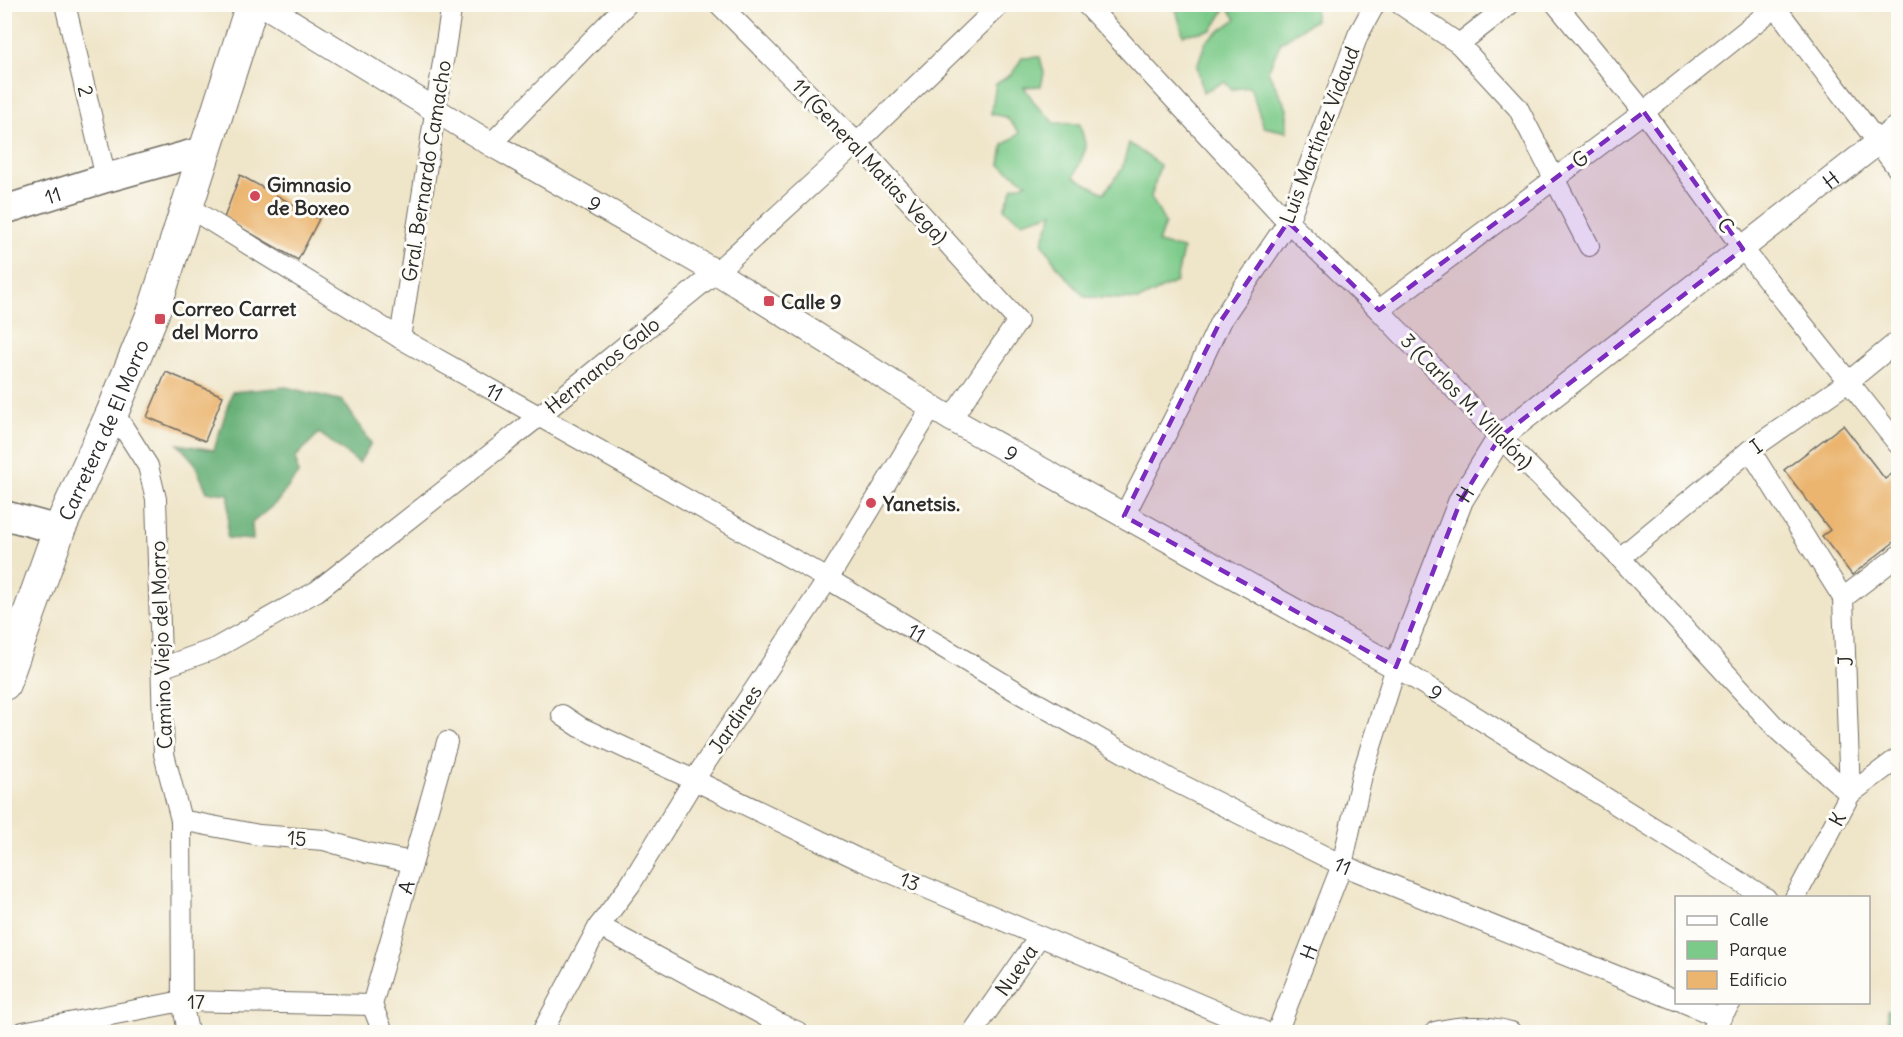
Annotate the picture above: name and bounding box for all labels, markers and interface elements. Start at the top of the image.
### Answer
street label: Luis Martínez Vidaud [1274,43,1364,227]
street label: Gral. Bernardo Camacho [396,58,456,284]
street label: 11 (General Matias Vega) [787,73,953,249]
street label: 2 [73,83,99,99]
street label: G [1567,145,1593,173]
street label: H [1817,165,1844,194]
place label: Gimnasio de Boxeo [267,172,351,220]
street label: 11 [41,180,64,209]
marker: Gimnasio de Boxeo [248,189,262,203]
street label: 9 [584,189,606,217]
street label: C [1712,212,1740,238]
place label: Calle 9 [781,289,841,314]
marker: Calle 9 [762,294,776,308]
place label: Correo Carret del Morro [172,296,297,344]
street label: Hermanos Galo [540,311,664,419]
marker: Correo Carret del Morro [153,312,167,326]
street label: 3 (Carlos M. Villalón) [1396,328,1538,474]
street label: Carretera de El Morro [52,335,153,524]
street label: 11 [482,377,508,406]
street label: I [1745,433,1767,459]
street label: 9 [1001,439,1023,467]
street label: H [1450,481,1479,507]
place label: Yanetsis. [882,491,960,516]
marker: Yanetsis. [864,496,878,510]
street label: Camino Viejo del Morro [145,540,177,750]
street label: 11 [904,617,930,647]
street label: J [1832,655,1858,667]
street label: 9 [1425,678,1448,706]
street label: Jardines [703,680,767,758]
street label: K [1823,807,1851,830]
street label: 15 [286,825,308,851]
street label: 11 [1330,851,1355,880]
street label: 13 [896,866,924,896]
street label: A [392,877,420,896]
legend [1675,896,1870,1004]
text: Calle [1729,908,1769,931]
text: Parque [1729,938,1787,961]
street label: Nueva [989,939,1043,1001]
street label: H [1294,941,1322,963]
text: Edificio [1729,968,1787,991]
street label: 17 [187,989,205,1014]

